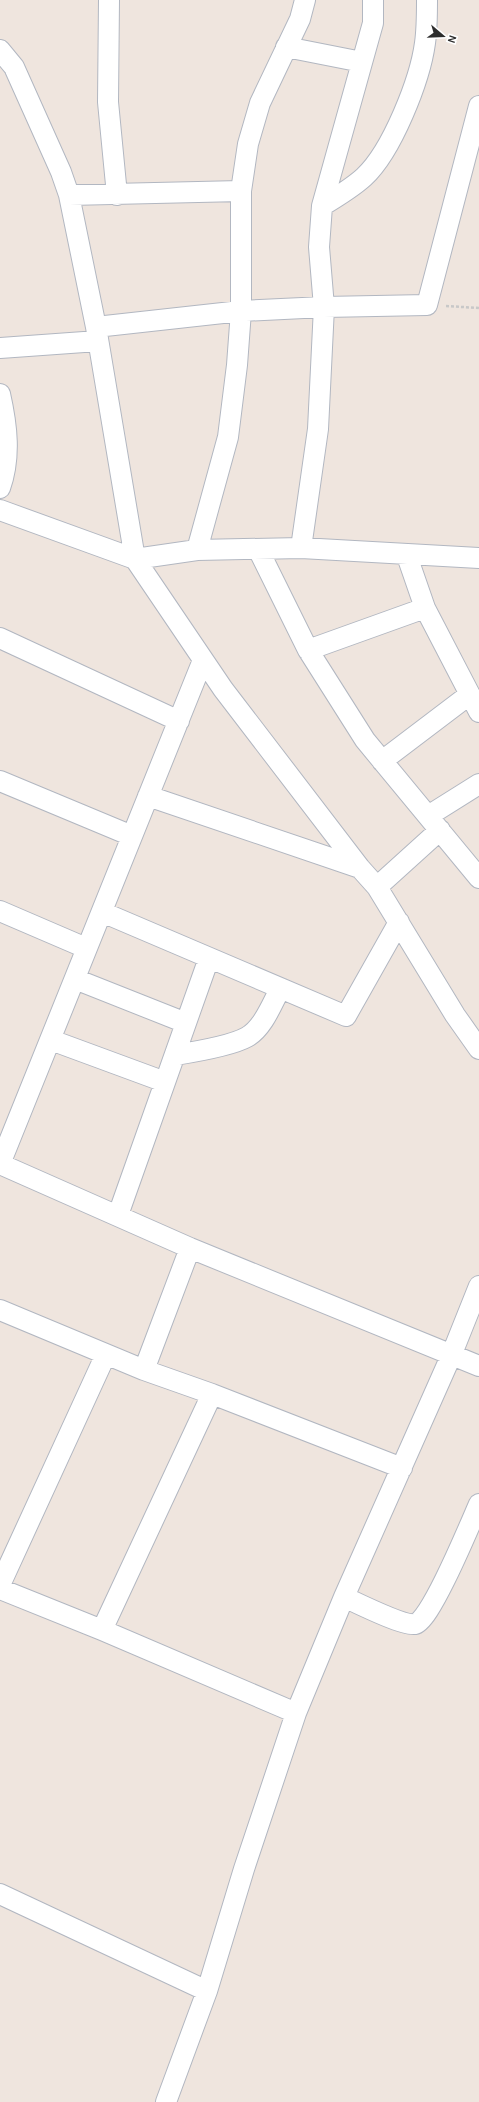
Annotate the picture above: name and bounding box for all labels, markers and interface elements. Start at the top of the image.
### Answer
north arrow [423,16,463,56]
text: N [445,33,459,45]

